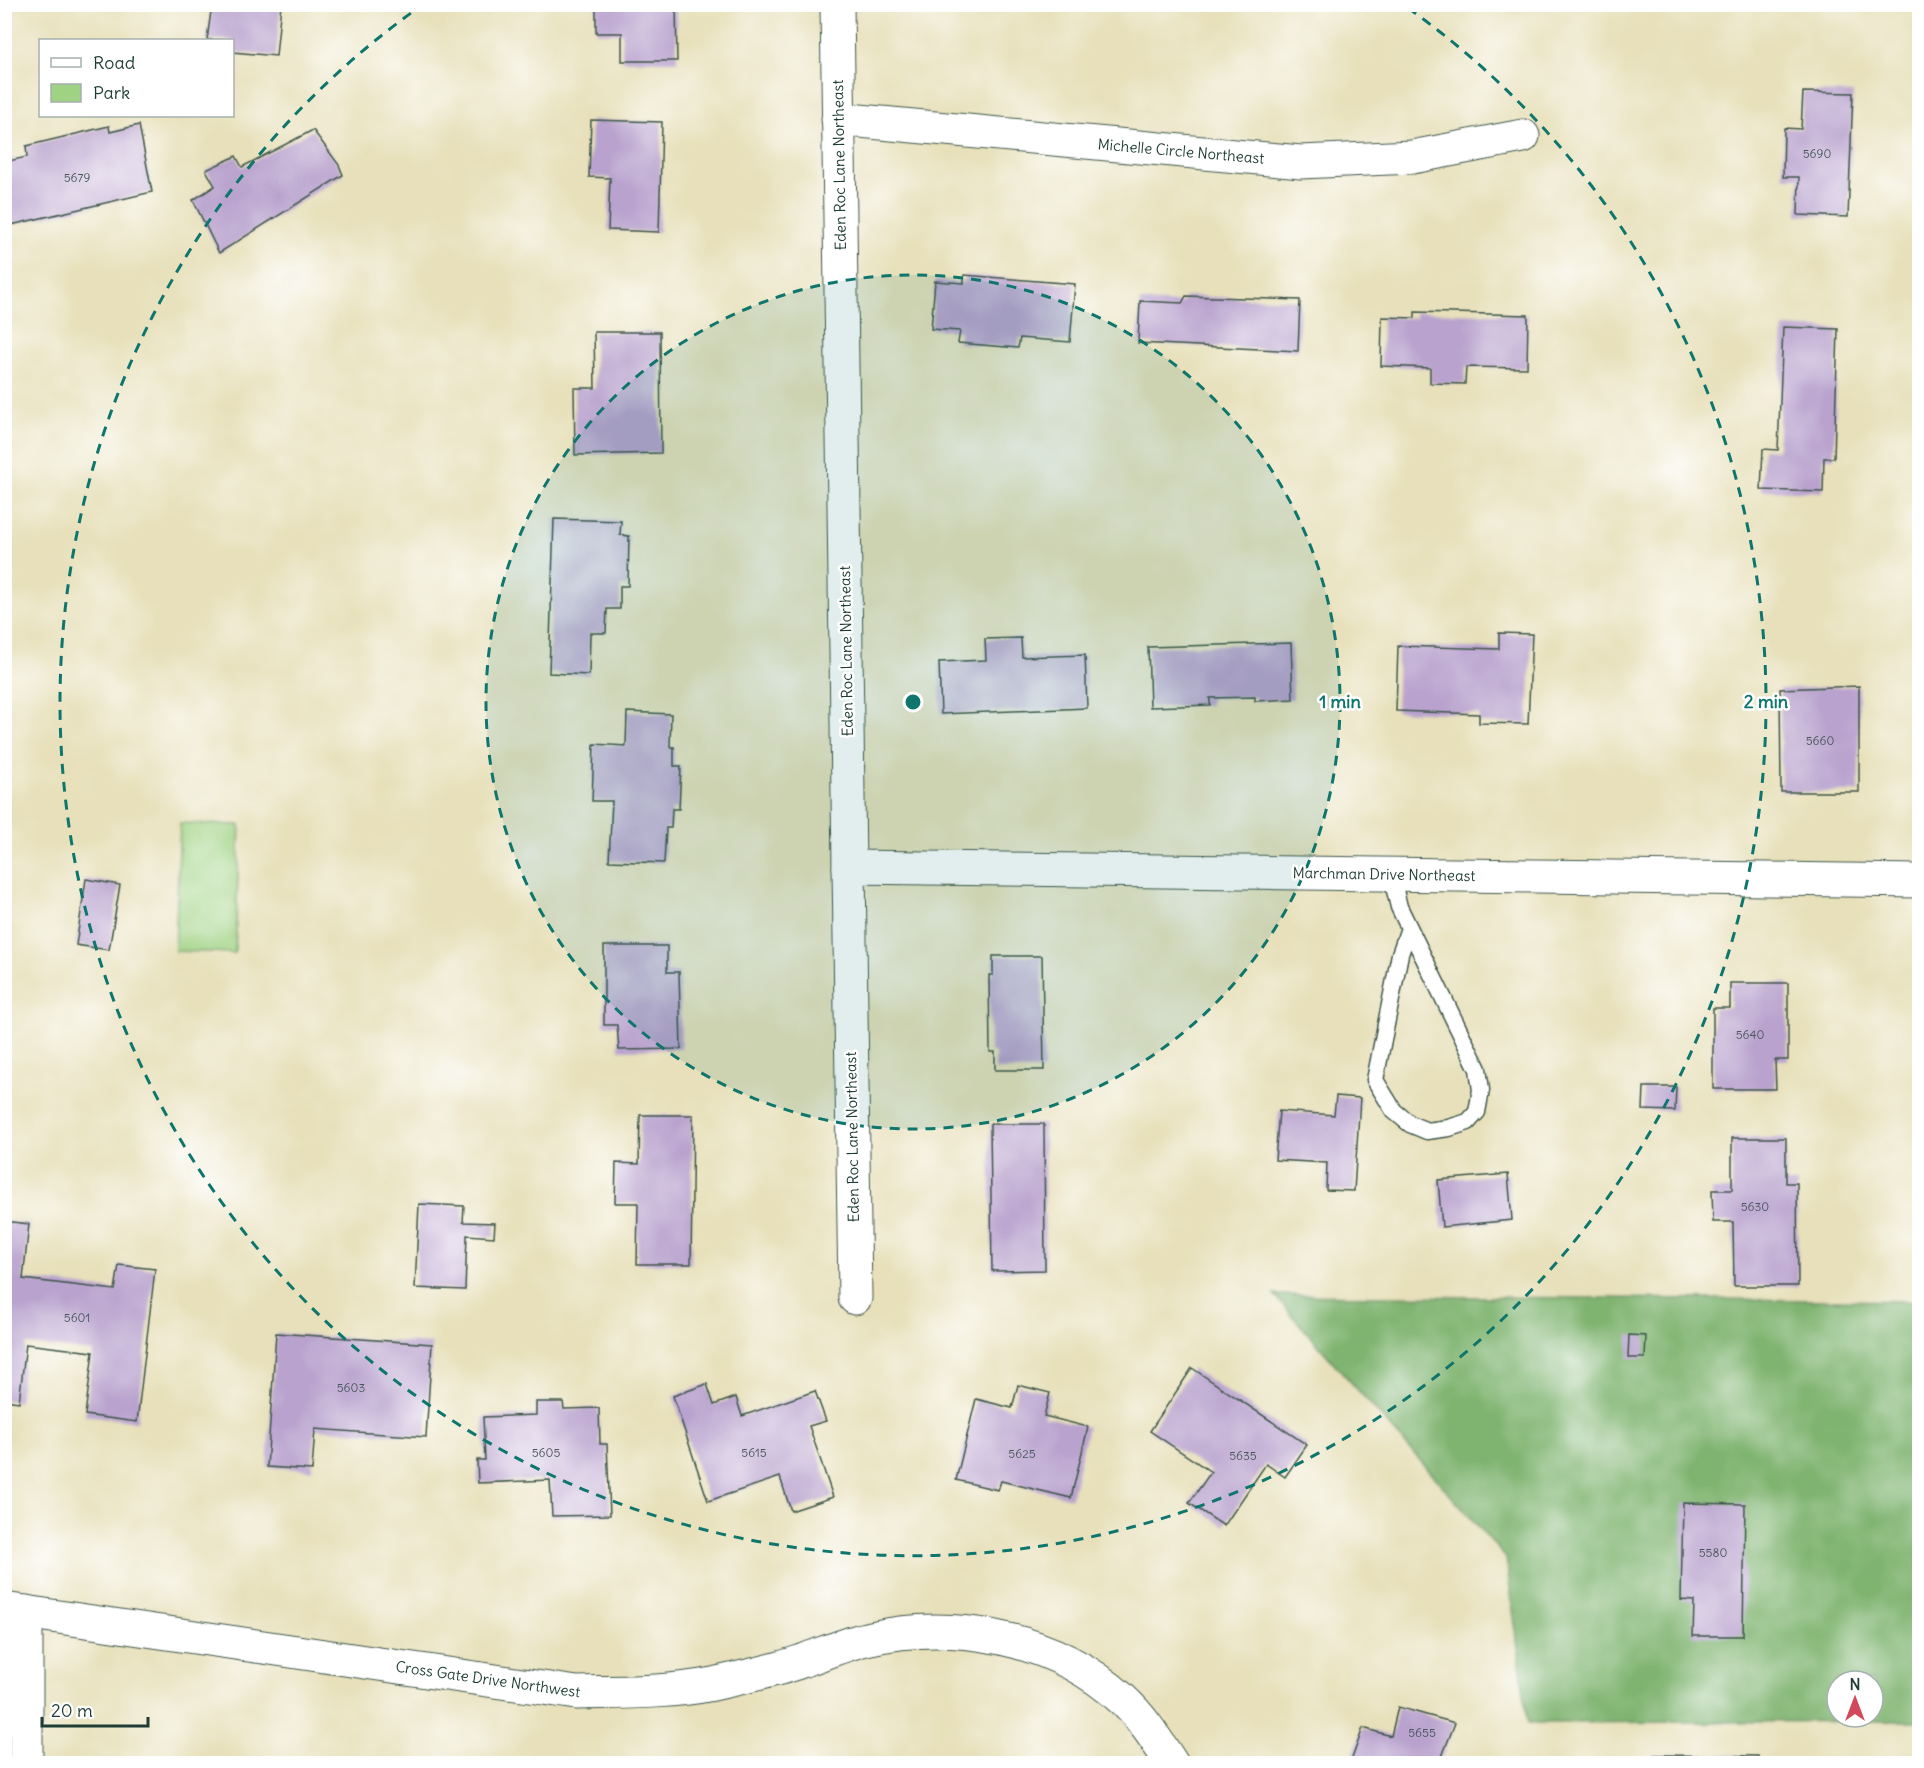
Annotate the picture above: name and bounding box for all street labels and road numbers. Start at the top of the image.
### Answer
street label: Eden Roc Lane Northeast [828,79,850,251]
street label: Michelle Circle Northeast [1097,134,1265,168]
street label: Eden Roc Lane Northeast [835,565,857,737]
street label: Marchman Drive Northeast [1292,863,1476,885]
street label: Eden Roc Lane Northeast [841,1051,863,1223]
street label: Cross Gate Drive Northwest [394,1657,582,1701]

